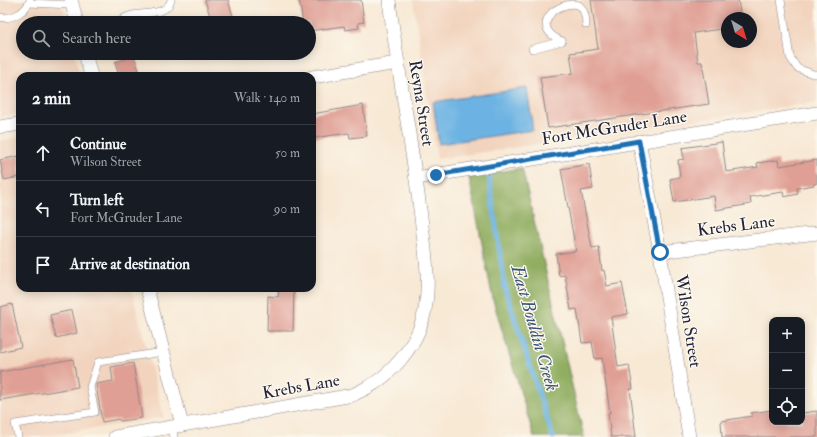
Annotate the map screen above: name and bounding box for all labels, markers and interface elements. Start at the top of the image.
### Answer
north arrow [721,12,757,48]
search box [16,16,316,60]
icon: search [30,27,52,49]
text: Search here [62,29,131,48]
street label: Reyna Street [403,59,439,148]
text: 2 min [32,88,71,109]
text: Walk · 140 m [234,90,300,106]
street label: Fort McGruder Lane [540,106,688,149]
text: Continue [70,135,126,154]
icon: ahead [32,142,54,164]
text: 50 m [275,145,300,161]
text: Wilson Street [70,154,142,170]
route end [427,166,445,184]
text: Turn left [70,191,124,210]
icon: left [32,198,54,220]
text: 90 m [274,201,300,217]
text: Fort McGruder Lane [70,210,182,226]
street label: Krebs Lane [696,210,776,241]
route start [651,243,669,261]
icon: arrive [32,254,54,276]
text: Arrive at destination [70,255,190,274]
water label: East Bouldin Creek [505,261,564,394]
street label: Wilson Street [671,272,706,369]
map controls [769,317,805,425]
button: + [769,317,805,353]
button: − [769,353,805,389]
street label: Krebs Lane [261,369,341,404]
button: locate [769,389,805,425]

